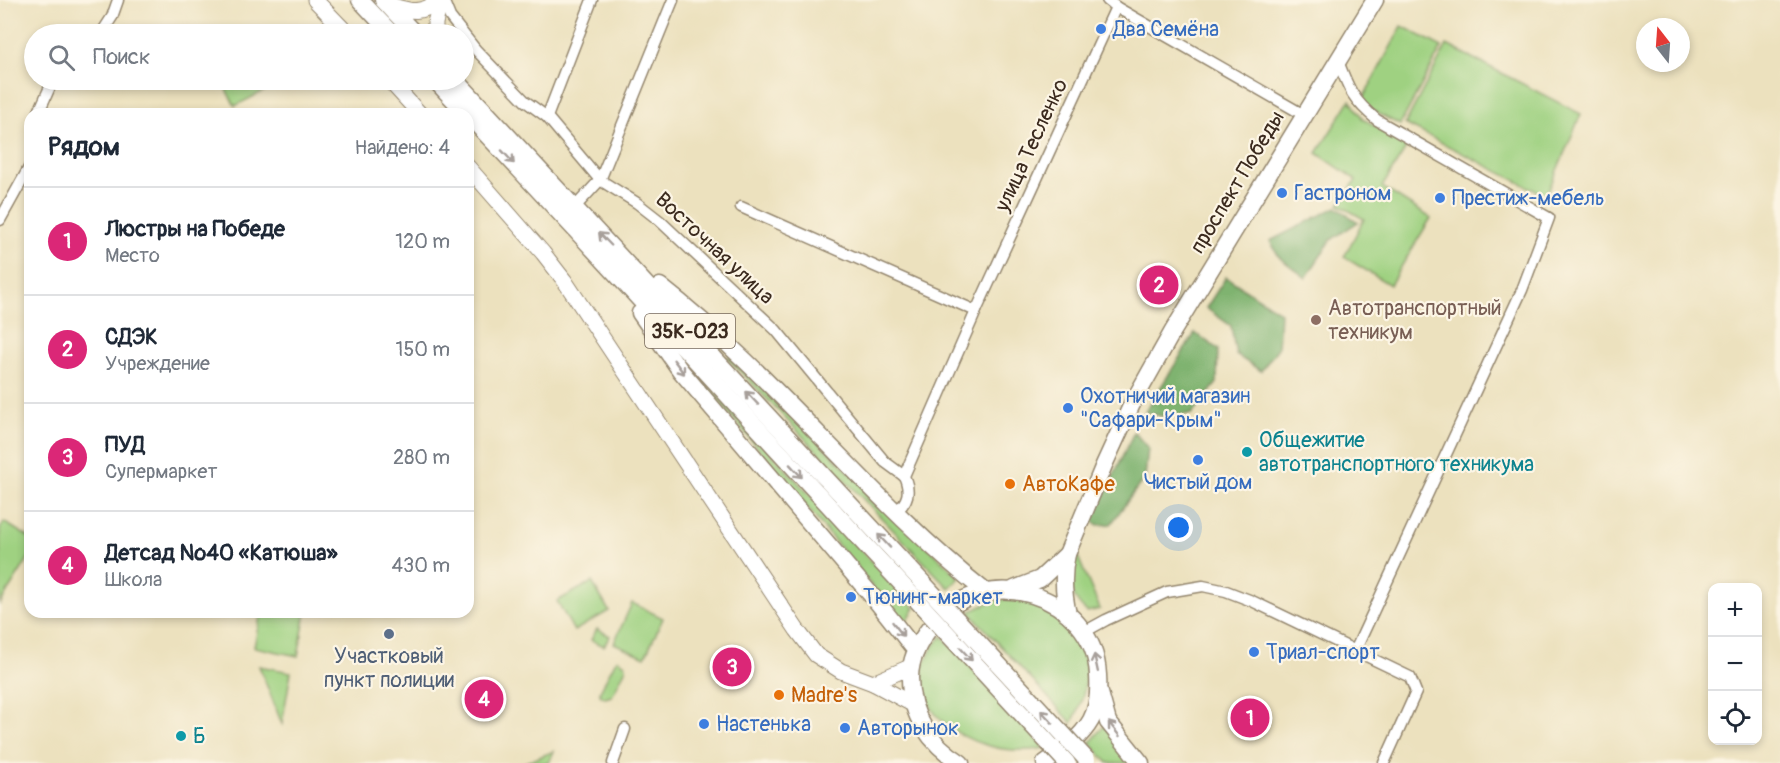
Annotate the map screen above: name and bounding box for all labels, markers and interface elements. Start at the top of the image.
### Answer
place label: Два Семёна [1112,16,1219,43]
north arrow [1636,18,1690,72]
marker: Два Семёна [1094,22,1108,36]
search box [24,24,474,90]
icon: search [45,41,78,74]
text: Поиск [93,43,150,71]
street label: улица Тесленко [988,74,1074,217]
street label: проспект Победы [1184,106,1291,259]
text: Рядом [48,131,120,163]
text: Найдено: 4 [355,135,450,160]
one-way arrow [501,150,515,165]
place label: Гастроном [1294,180,1391,207]
place label: Престиж-мебель [1452,185,1605,212]
street label: Восточная улица [650,186,780,310]
marker: Гастроном [1275,186,1289,200]
marker: Престиж-мебель [1433,191,1447,205]
text: Люстры на Победе [105,215,285,243]
text: 1 [64,229,71,254]
text: 120 m [395,229,450,254]
one-way arrow [599,232,613,247]
text: Место [105,243,160,268]
pin: 2 [1140,262,1178,308]
place label: Автотранспортный техникум [1328,295,1502,346]
marker: Автотранспортный техникум [1309,313,1323,327]
road number: 35К-023 [645,314,735,348]
text: СДЭК [105,323,158,351]
text: 2 [62,337,73,362]
text: 150 m [396,337,450,362]
text: Учреждение [105,351,210,376]
one-way arrow [672,359,685,375]
place label: Охотничий магазин "Сафари-Крым" [1080,383,1251,434]
one-way arrow [745,391,759,406]
marker: Охотничий магазин "Сафари-Крым" [1061,401,1075,415]
place label: Общежитие автотранспортного техникума [1259,427,1534,478]
text: ПУД [105,431,145,459]
text: 3 [62,445,73,470]
text: 280 m [393,445,450,470]
marker: Общежитие автотранспортного техникума [1240,445,1254,459]
marker: Чистый дом [1191,453,1205,467]
text: Супермаркет [105,459,217,484]
one-way arrow [789,463,803,478]
place label: Чистый дом [1144,469,1252,496]
place label: АвтоКафе [1022,471,1115,498]
marker: АвтоКафе [1003,477,1017,491]
your location [1164,513,1193,542]
one-way arrow [877,534,891,549]
text: Детсад №40 «Катюша» [105,539,338,567]
text: 4 [62,553,73,578]
text: 430 m [391,553,450,578]
text: Школа [105,567,162,592]
map controls [1708,583,1762,745]
button: + [1708,583,1762,637]
place label: Тюнинг-маркет [863,584,1003,611]
marker: Тюнинг-маркет [844,590,858,604]
one-way arrow [892,621,905,637]
marker: Участковый пункт полиции [382,627,396,641]
button: − [1708,637,1762,691]
place label: Триал-спорт [1266,639,1380,666]
place label: Участковый пункт полиции [324,643,454,694]
pin: 3 [712,644,752,690]
marker: Триал-спорт [1247,645,1261,659]
one-way arrow [959,646,973,661]
one-way arrow [1090,654,1101,673]
pin: 4 [464,676,504,722]
place label: Madre's [791,682,858,709]
marker: Madre's [772,688,786,702]
button: locate [1708,691,1762,745]
pin: 1 [1230,696,1270,740]
one-way arrow [1040,710,1054,725]
place label: Настенька [716,711,811,738]
place label: Авторынок [857,715,959,742]
marker: Настенька [697,717,711,731]
marker: Авторынок [838,721,852,735]
one-way arrow [1108,721,1120,737]
place label: Б [193,723,206,750]
marker: Б [174,729,188,743]

